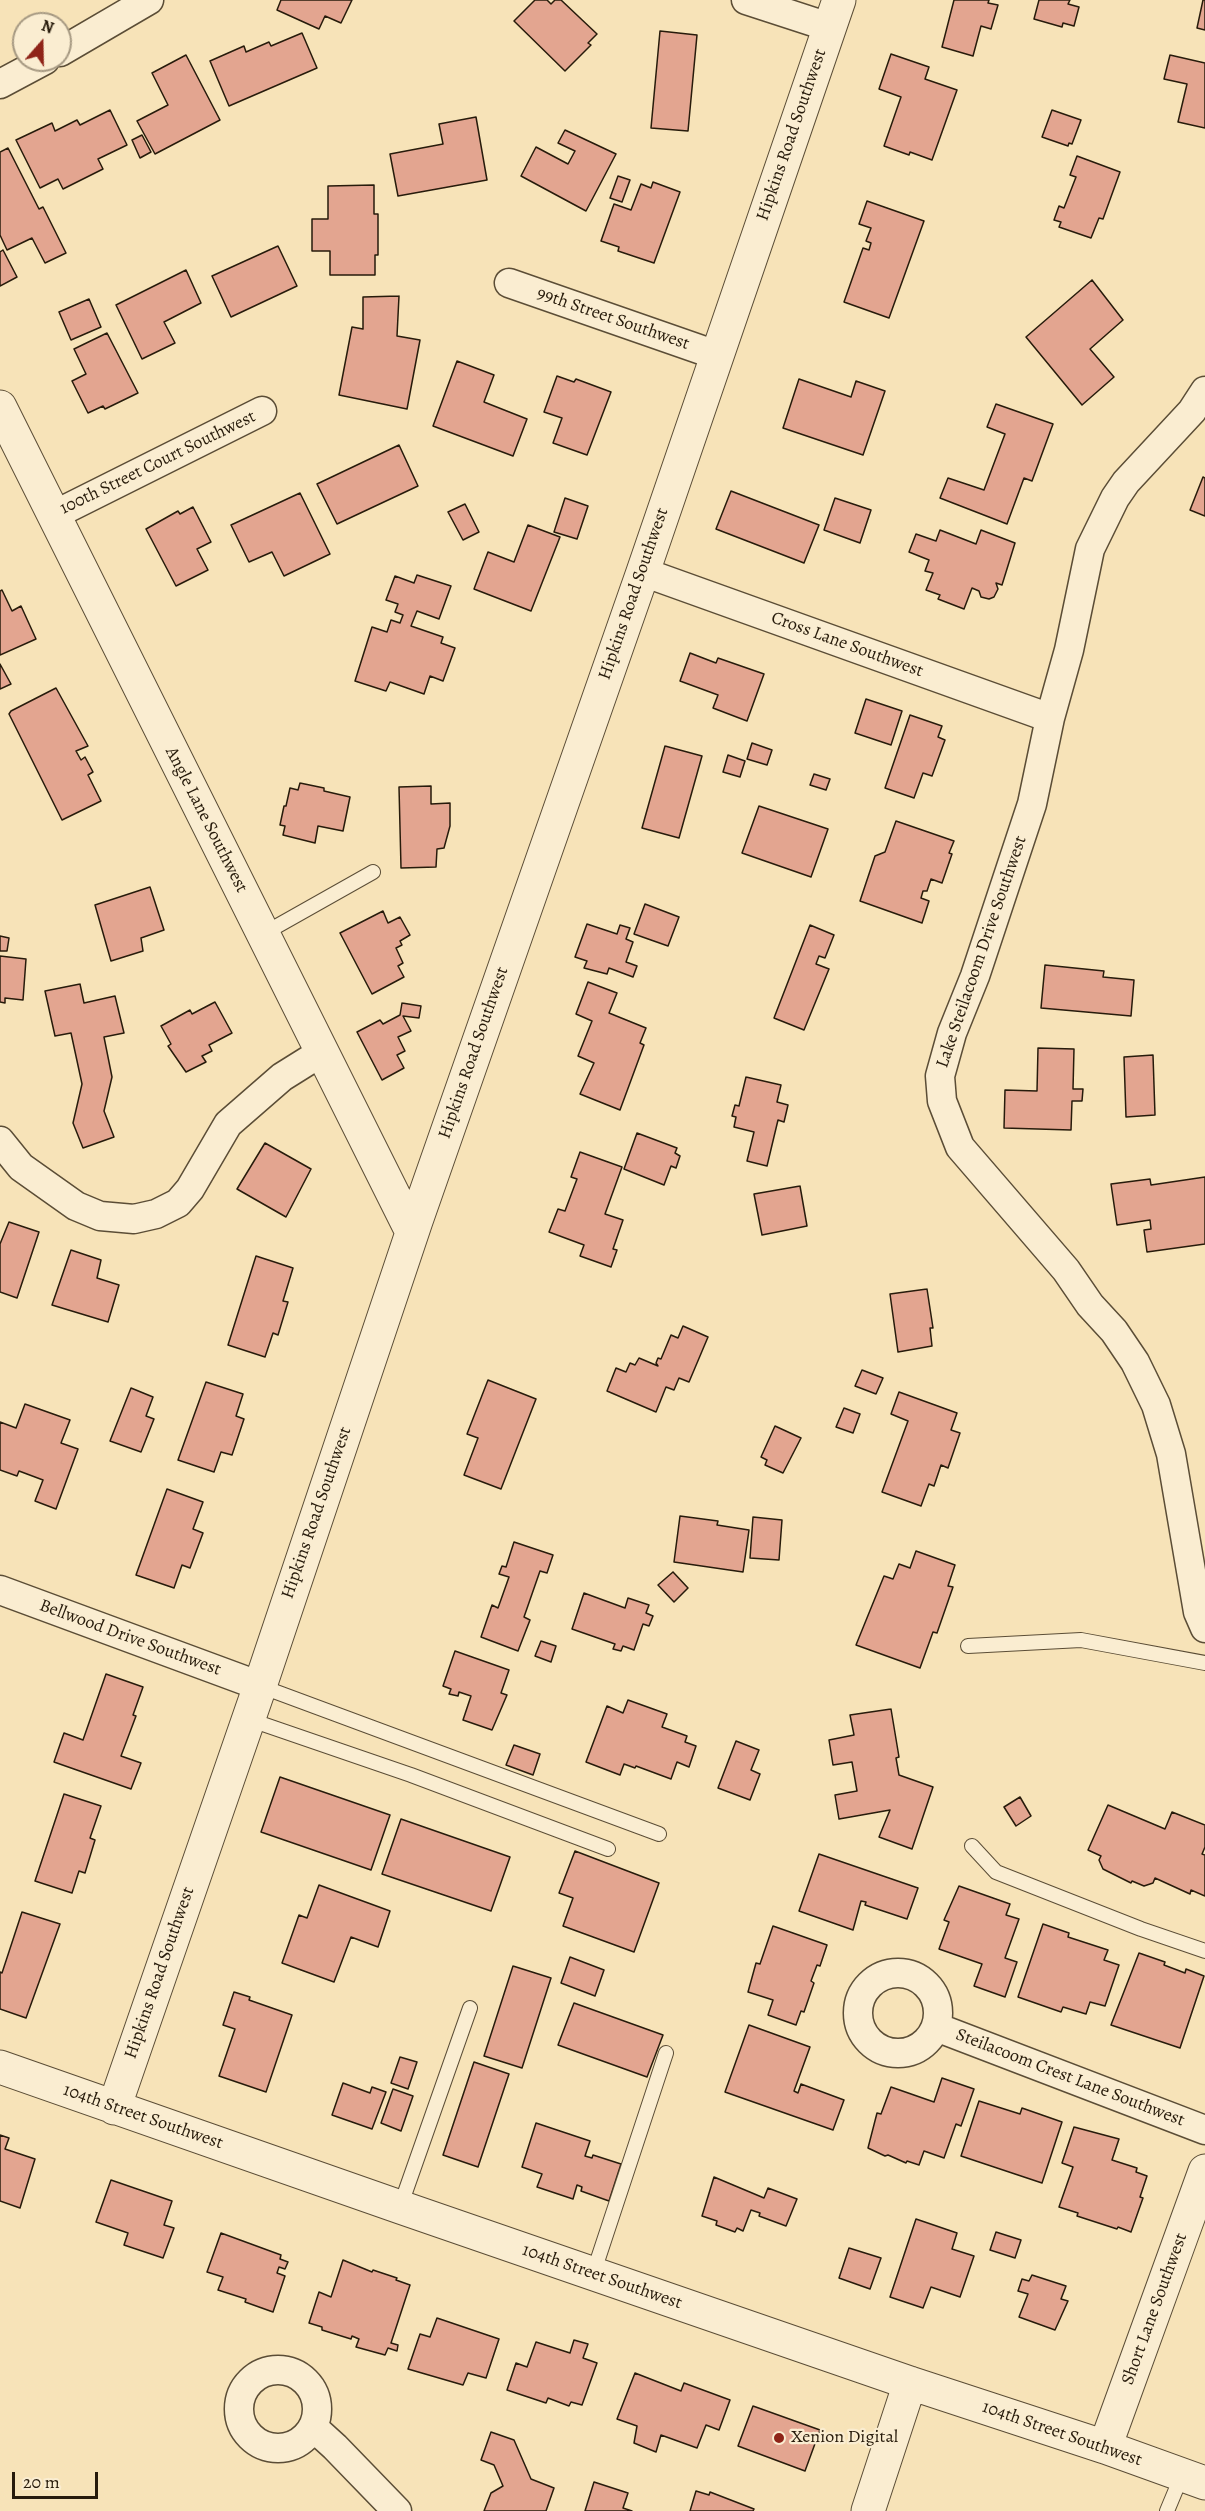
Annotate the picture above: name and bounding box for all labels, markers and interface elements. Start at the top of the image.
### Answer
north arrow [12,12,72,72]
text: N [38,15,57,39]
street label: Hipkins Road Southwest [752,46,832,224]
street label: 99th Street Southwest [534,283,692,355]
street label: 100th Street Court Southwest [57,406,259,520]
street label: Hipkins Road Southwest [594,505,674,683]
street label: Cross Lane Southwest [768,607,926,683]
street label: Angle Lane Southwest [160,743,252,897]
street label: Lake Steilacoom Drive Southwest [932,833,1032,1071]
street label: Hipkins Road Southwest [434,964,514,1142]
street label: Hipkins Road Southwest [277,1424,357,1602]
street label: Bellwood Drive Southwest [36,1595,224,1681]
street label: Hipkins Road Southwest [120,1884,200,2062]
street label: Steilacoom Crest Lane Southwest [953,2024,1187,2132]
street label: 104th Street Southwest [60,2080,226,2154]
street label: Short Lane Southwest [1117,2230,1193,2388]
street label: 104th Street Southwest [519,2240,685,2314]
street label: 104th Street Southwest [979,2397,1145,2471]
place label: Xenion Digital [791,2427,898,2449]
marker: Xenion Digital [772,2431,786,2445]
scale bar [15,2460,100,2498]
text: 20 m [23,2470,60,2494]

